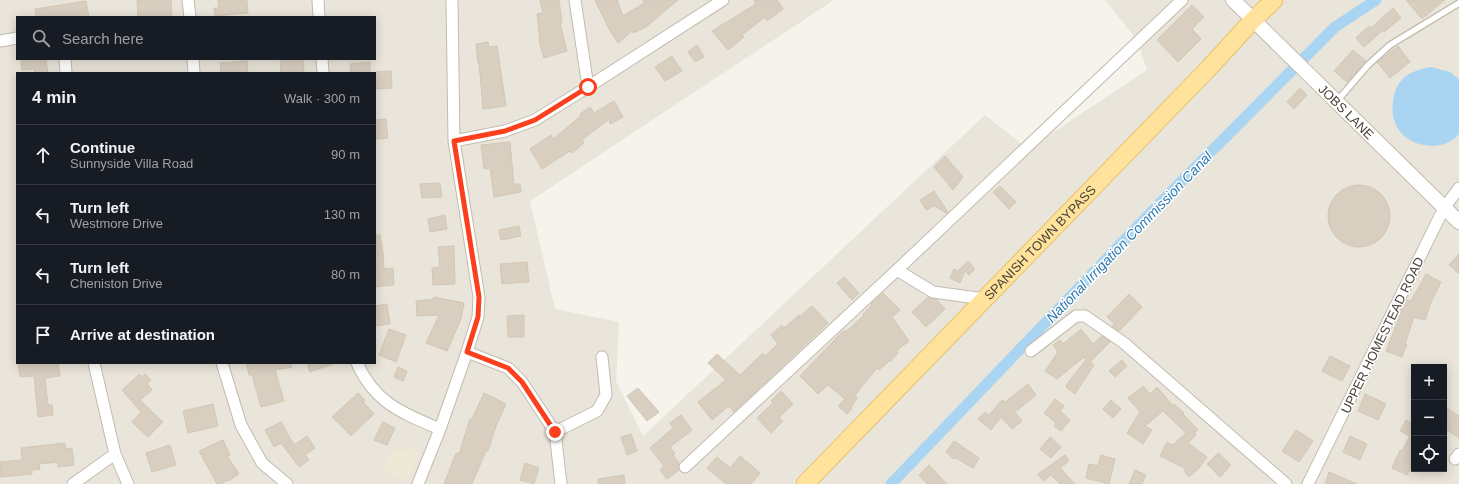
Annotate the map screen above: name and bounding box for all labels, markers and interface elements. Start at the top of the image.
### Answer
search box [16,16,376,60]
icon: search [30,27,52,49]
text: Search here [62,30,144,47]
route start [579,78,597,96]
street label: JOBS LANE [1315,81,1377,142]
text: 4 min [32,88,76,107]
text: Walk · 300 m [284,91,360,106]
text: Continue [70,139,135,156]
icon: ahead [32,144,54,166]
text: 90 m [331,147,360,162]
water label: National Irrigation Commission Canal [1043,148,1216,326]
text: Sunnyside Villa Road [70,156,193,171]
street label: SPANISH TOWN BYPASS [981,182,1099,303]
text: Turn left [70,199,129,216]
icon: left [32,204,54,226]
text: 130 m [324,207,360,222]
text: Westmore Drive [70,216,163,231]
street label: UPPER HOMESTEAD ROAD [1338,255,1427,416]
text: Turn left [70,259,129,276]
icon: left [32,264,54,286]
text: 80 m [331,267,360,282]
text: Cheniston Drive [70,276,163,291]
icon: arrive [32,324,54,346]
text: Arrive at destination [70,326,215,343]
map controls [1411,364,1447,472]
button: + [1411,364,1447,400]
button: − [1411,400,1447,436]
route end [546,423,564,441]
button: locate [1411,436,1447,472]

